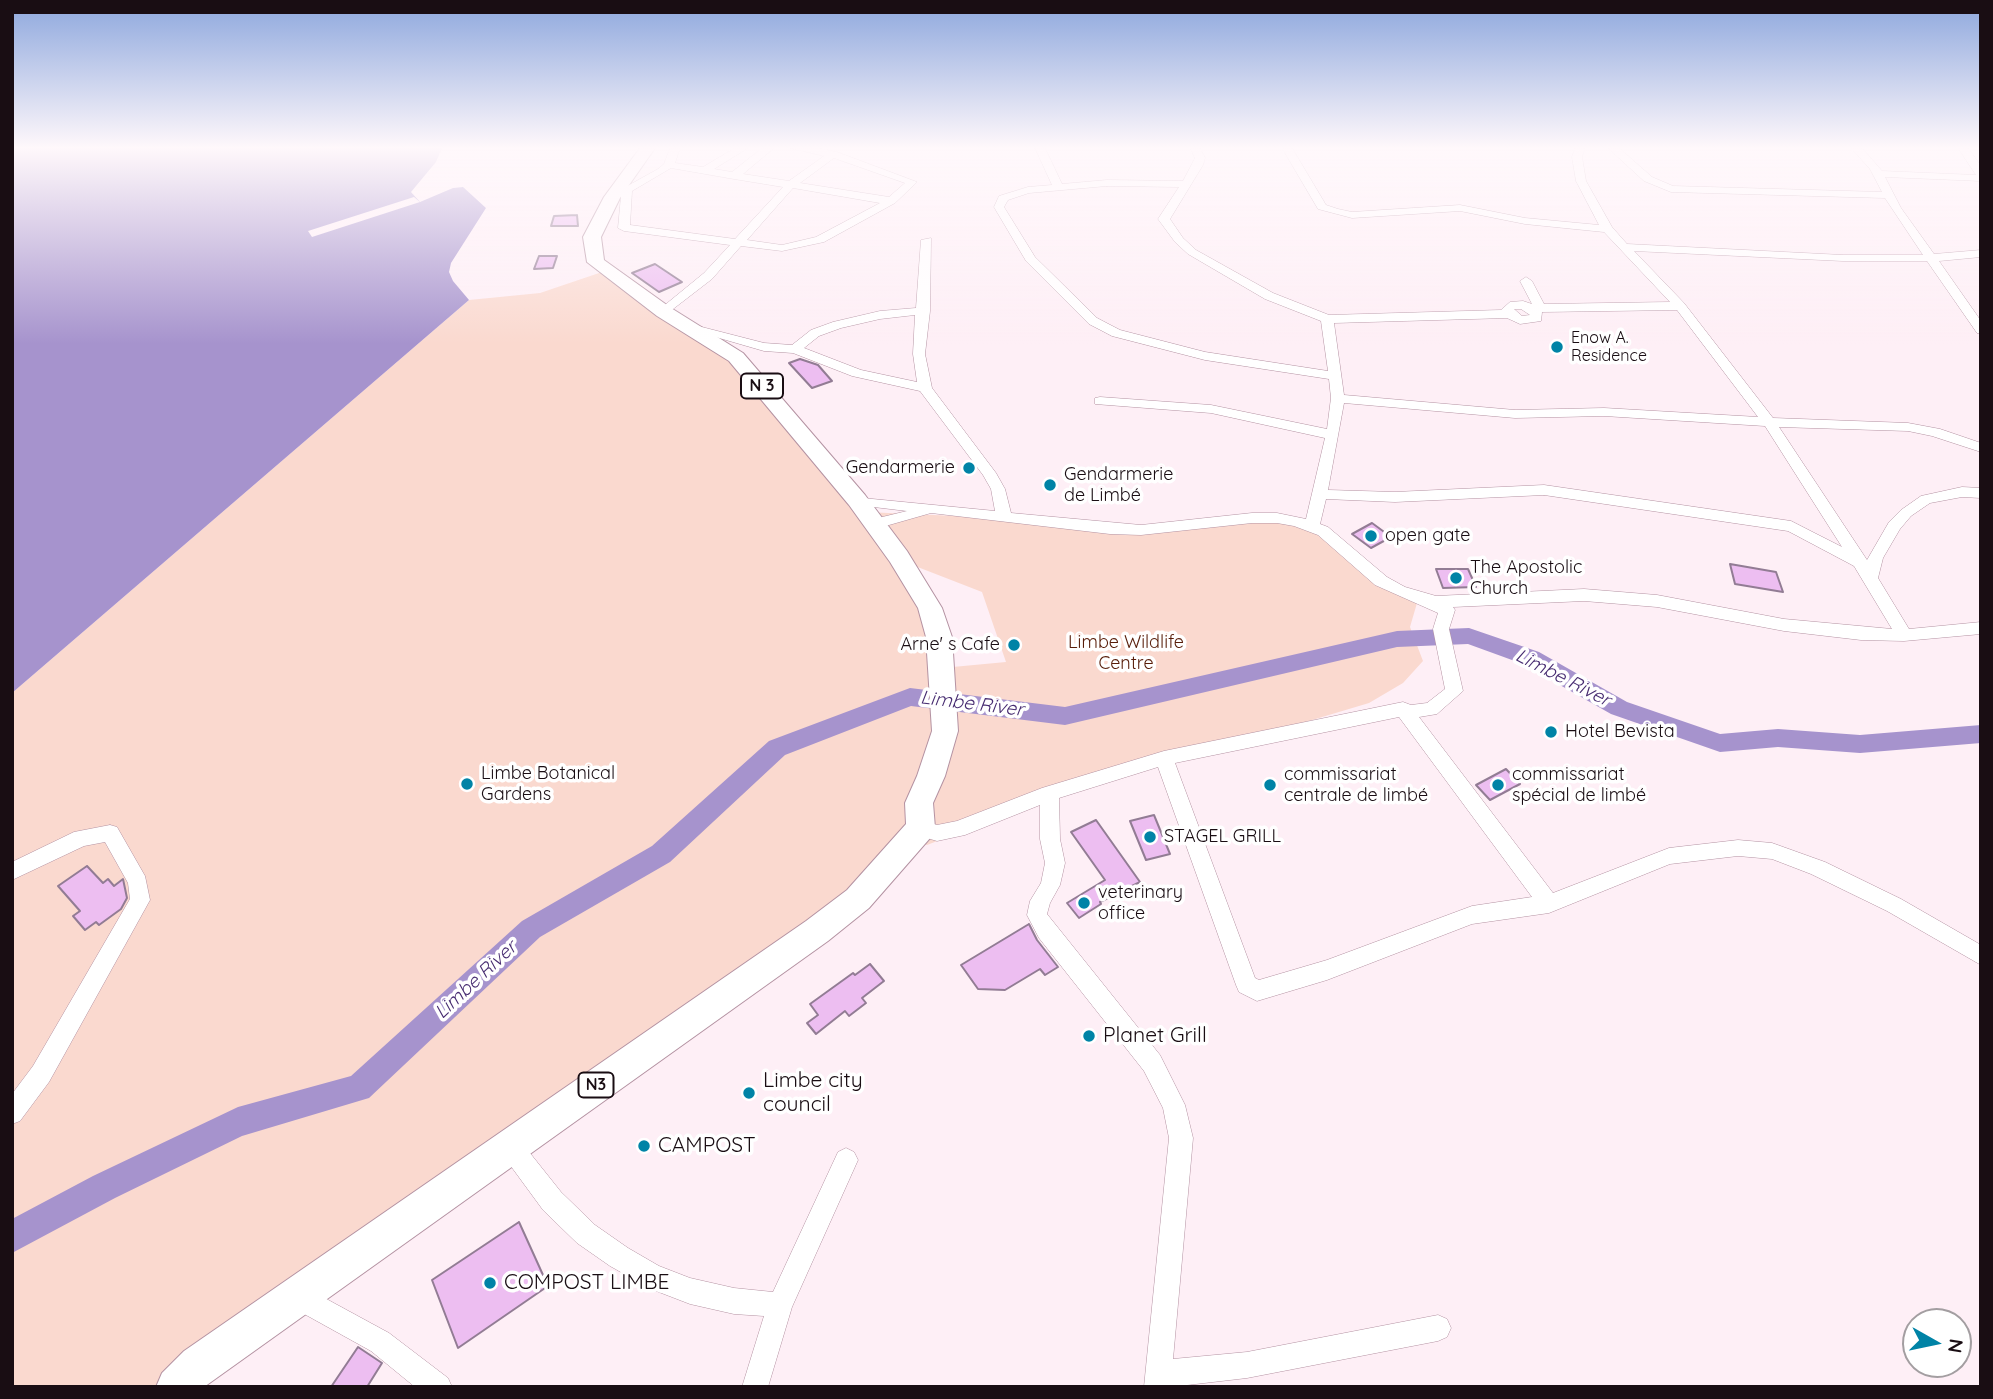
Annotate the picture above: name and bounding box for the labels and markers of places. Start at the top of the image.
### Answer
place label: Enow A. Residence [1571,328,1647,366]
marker: Enow A. Residence [1549,339,1565,355]
place label: Gendarmerie [846,457,955,479]
marker: Gendarmerie [961,460,977,476]
place label: Gendarmerie de Limbé [1064,464,1173,506]
marker: Gendarmerie de Limbé [1042,477,1058,493]
place label: open gate [1385,525,1470,547]
marker: open gate [1363,528,1379,544]
place label: The Apostolic Church [1470,557,1582,600]
marker: The Apostolic Church [1448,570,1464,586]
place label: Arne' s Cafe [900,634,1000,656]
marker: Arne' s Cafe [1006,637,1022,653]
place label: Hotel Bevista [1565,721,1675,743]
marker: Hotel Bevista [1543,724,1559,740]
place label: Limbe Botanical Gardens [481,763,615,806]
place label: commissariat centrale de limbé [1284,764,1428,806]
place label: commissariat spécial de limbé [1512,764,1646,806]
marker: Limbe Botanical Gardens [459,776,475,792]
marker: commissariat centrale de limbé [1262,777,1278,793]
marker: commissariat spécial de limbé [1490,777,1506,793]
place label: STAGEL GRILL [1164,826,1281,848]
marker: STAGEL GRILL [1142,829,1158,845]
place label: veterinary office [1098,882,1183,924]
marker: veterinary office [1076,895,1092,911]
place label: Planet Grill [1103,1023,1207,1049]
marker: Planet Grill [1081,1028,1097,1044]
place label: Limbe city council [763,1068,863,1118]
marker: Limbe city council [741,1085,757,1101]
place label: CAMPOST [658,1133,756,1159]
marker: CAMPOST [636,1138,652,1154]
place label: COMPOST LIMBE [504,1270,669,1296]
marker: COMPOST LIMBE [482,1275,498,1291]

